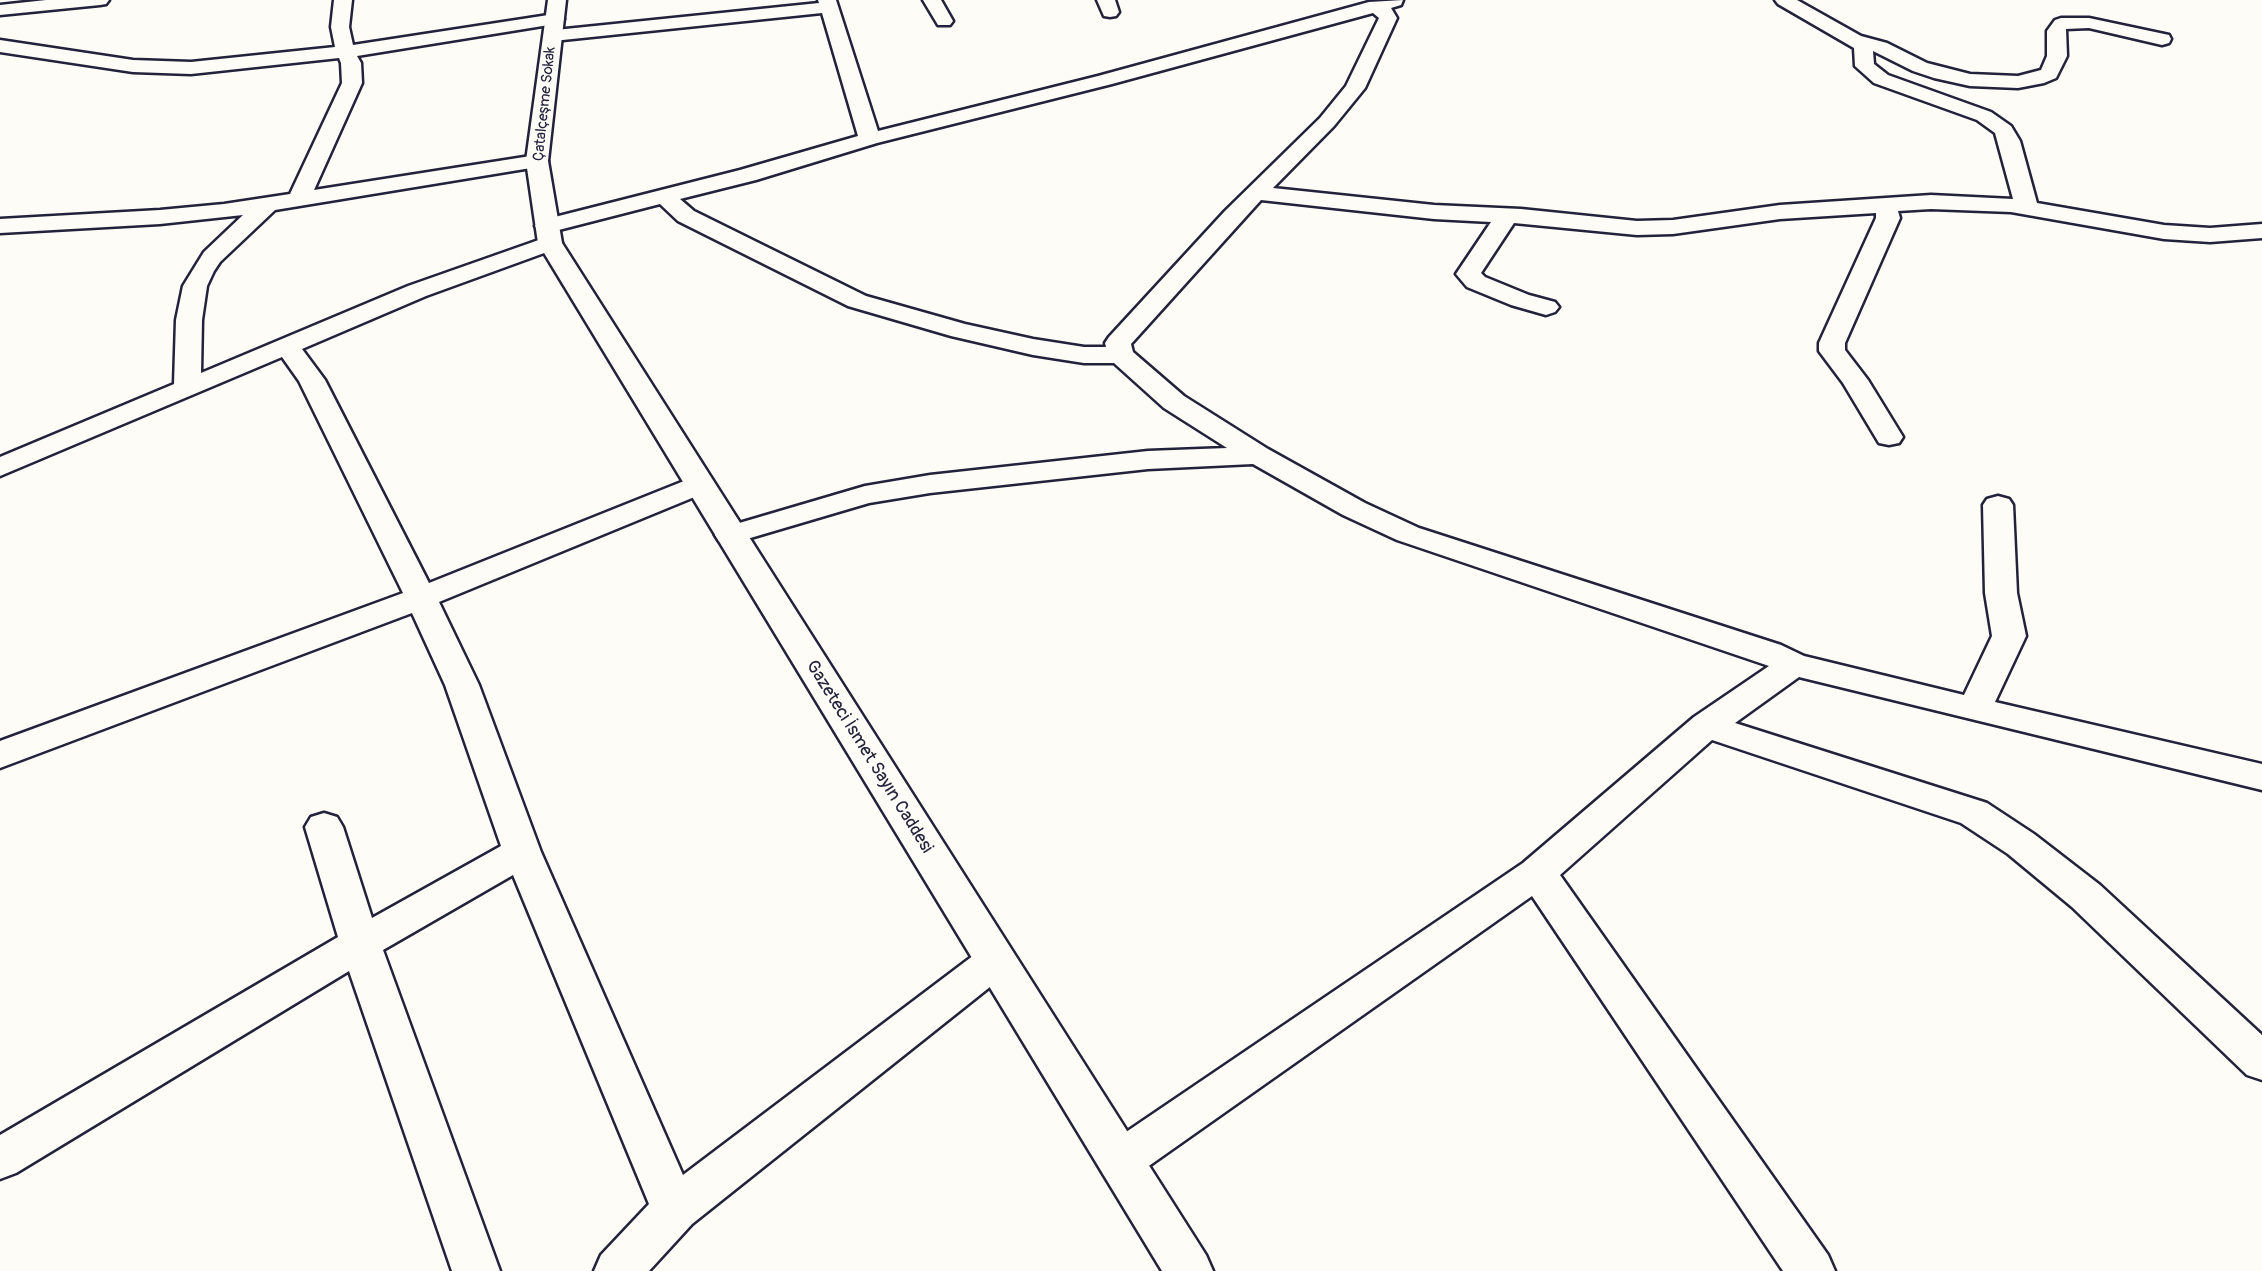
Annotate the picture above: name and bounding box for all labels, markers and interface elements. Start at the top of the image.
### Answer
street label: Çatalçeşme Sokak [530,46,560,162]
street label: Gazeteci İsmet Sayın Caddesi [801,657,937,857]

